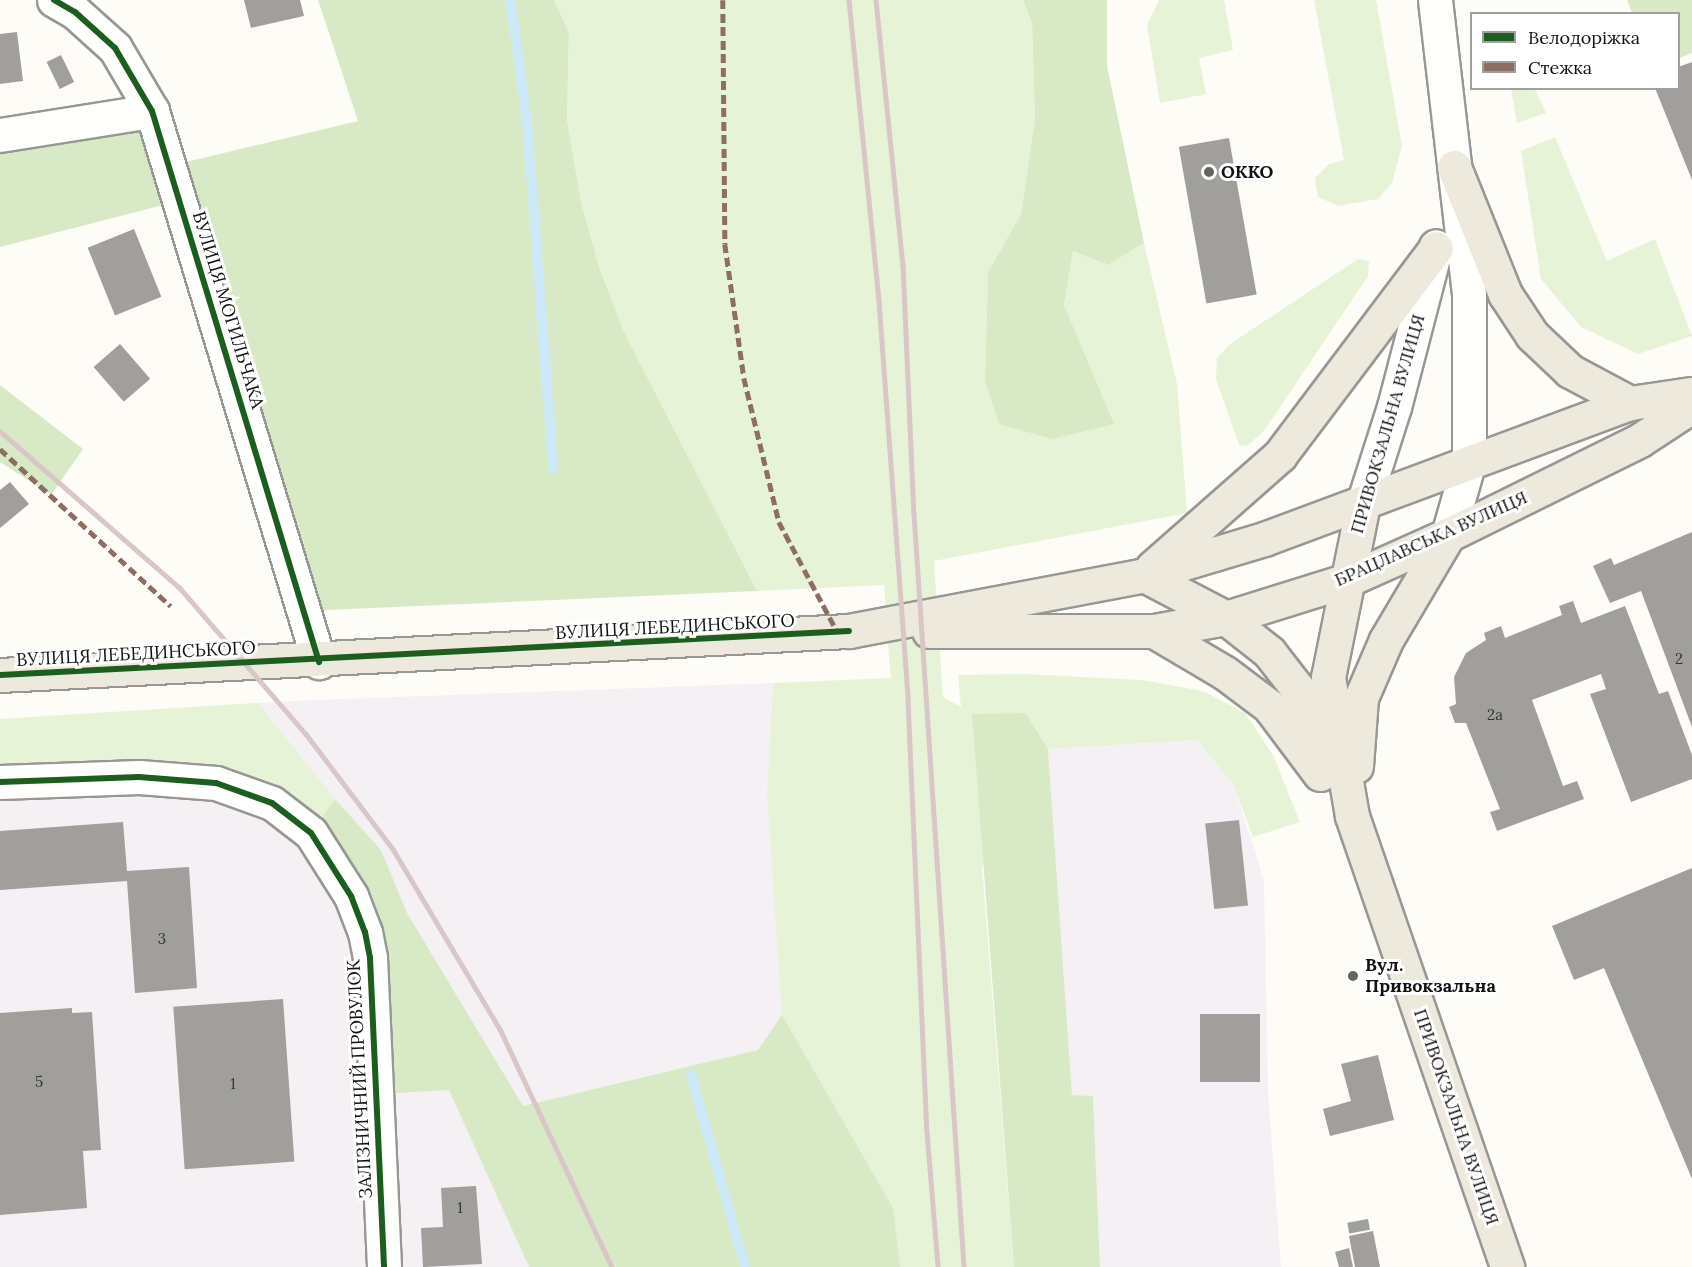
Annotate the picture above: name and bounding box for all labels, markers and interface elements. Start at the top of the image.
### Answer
legend [1470,12,1680,90]
text: Велодоріжка [1528,26,1640,49]
text: Стежка [1528,56,1592,79]
place label: ОККО [1221,161,1273,183]
marker: ОККО [1202,165,1216,179]
street label: ВУЛИЦЯ МОГИЛЬЧАКА [188,209,268,411]
street label: ПРИВОКЗАЛЬНА ВУЛИЦЯ [1346,312,1430,536]
street label: БРАЦЛАВСЬКА ВУЛИЦЯ [1331,487,1531,591]
street label: ВУЛИЦЯ ЛЕБЕДИНСЬКОГО [555,610,795,644]
street label: ВУЛИЦЯ ЛЕБЕДИНСЬКОГО [16,637,256,671]
house number: 2 [1675,650,1683,668]
house number: 2а [1487,706,1503,724]
house number: 3 [158,930,166,948]
place label: Вул. Привокзальна [1365,955,1496,998]
street label: ЗАЛІЗНИЧНИЙ ПРОВУЛОК [343,959,377,1199]
marker: Вул. Привокзальна [1346,969,1360,983]
street label: ПРИВОКЗАЛЬНА ВУЛИЦЯ [1409,1006,1503,1228]
house number: 5 [35,1073,43,1091]
house number: 1 [230,1075,236,1093]
house number: 1 [457,1199,463,1217]

